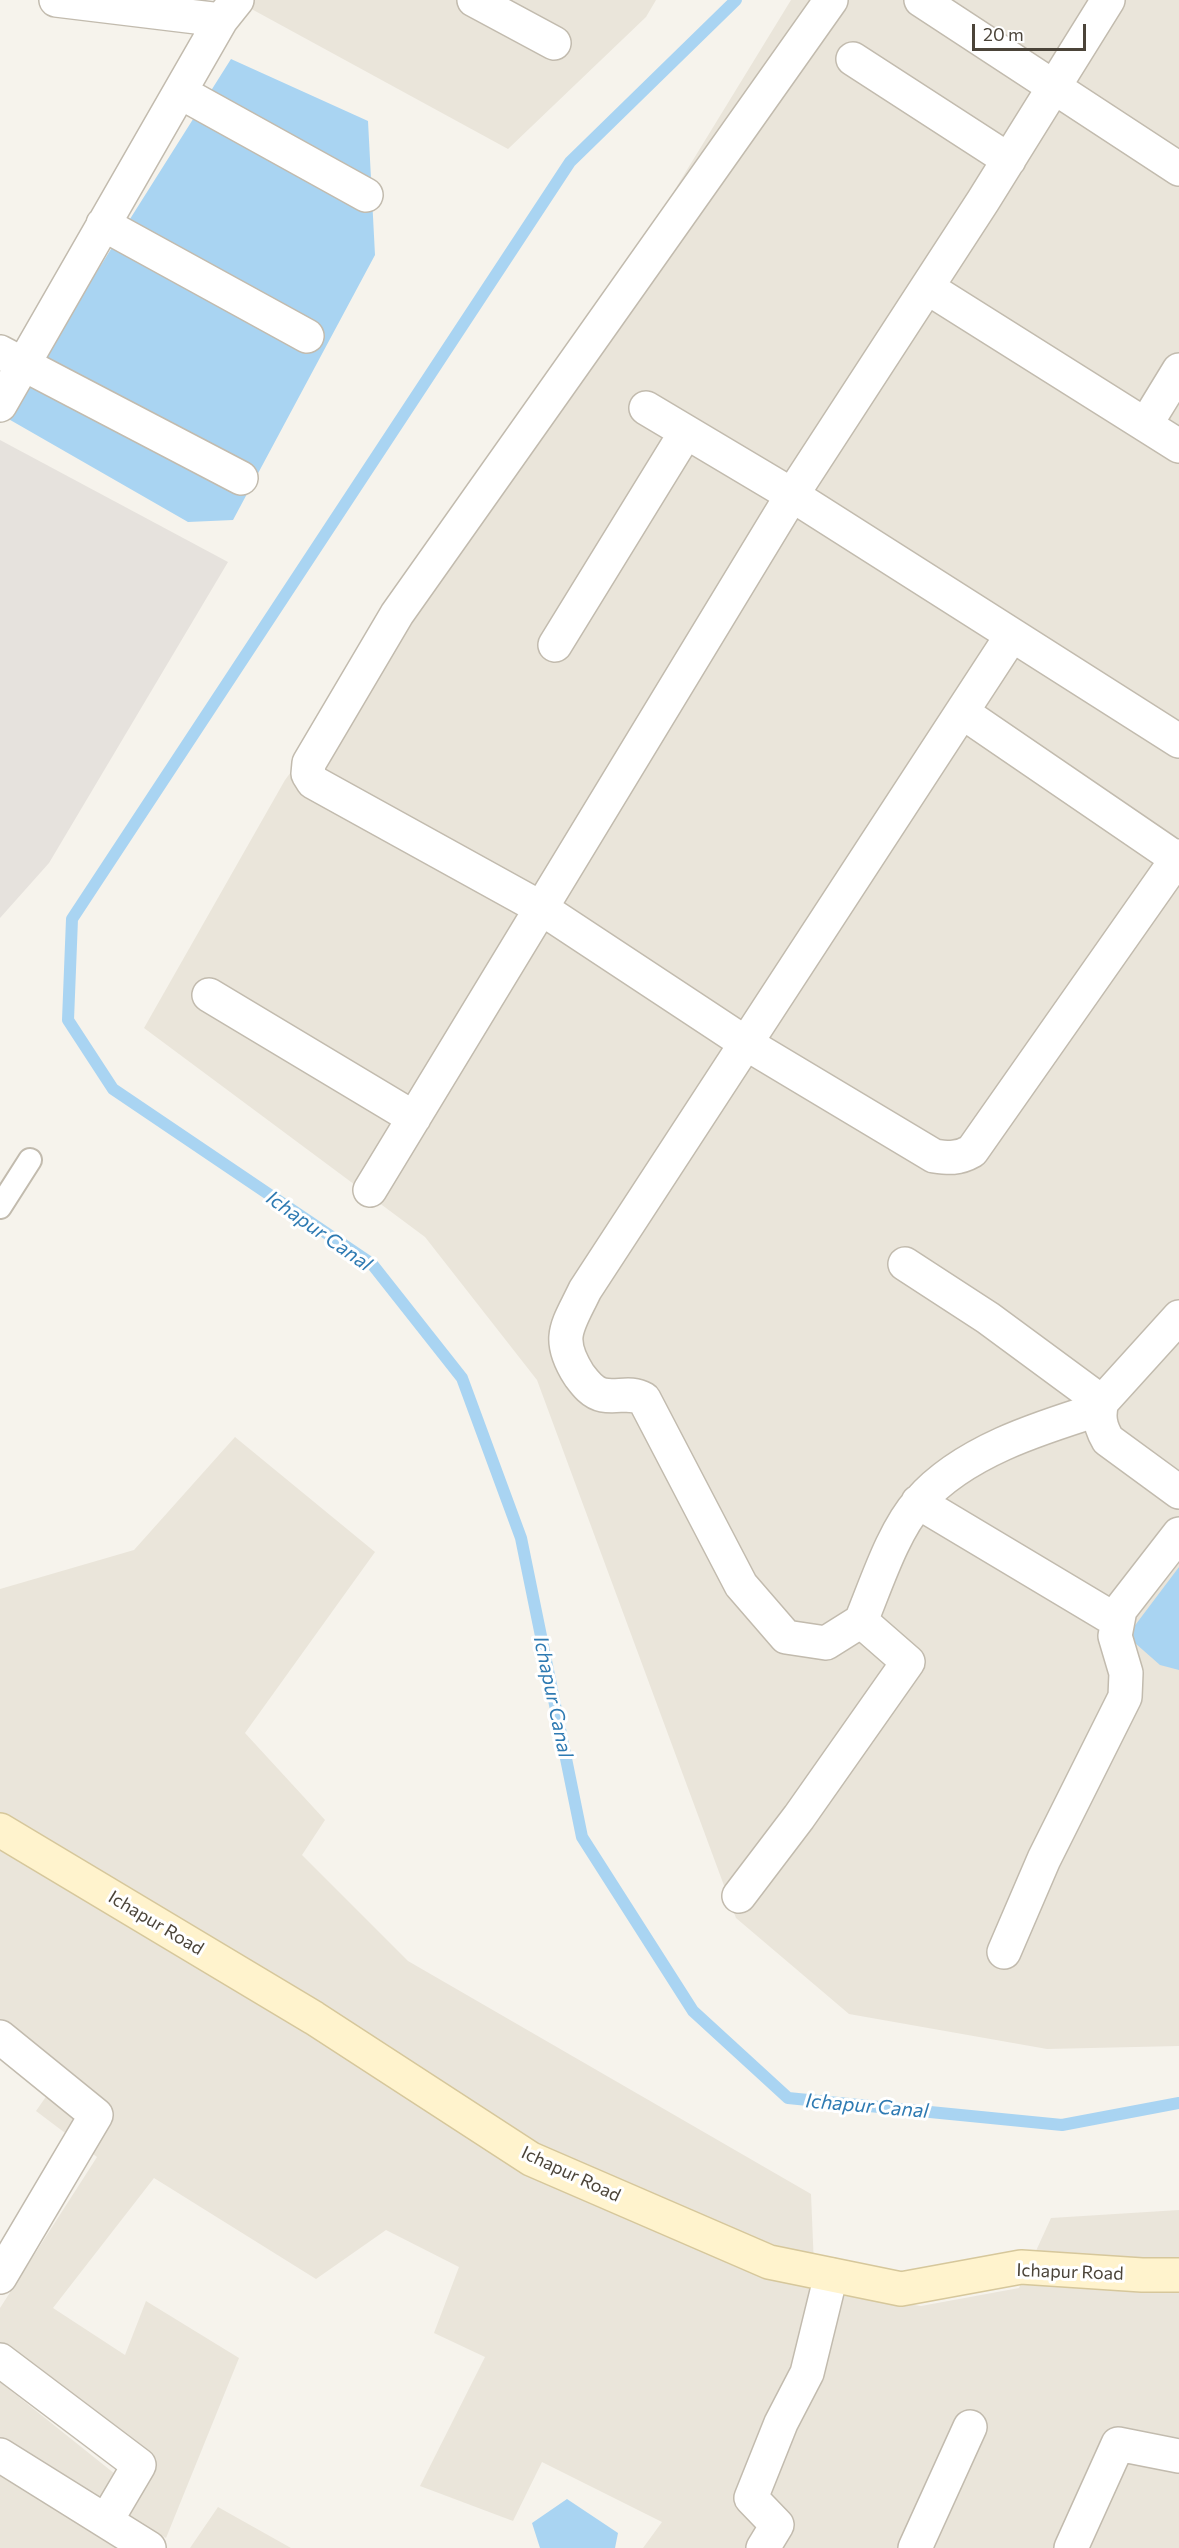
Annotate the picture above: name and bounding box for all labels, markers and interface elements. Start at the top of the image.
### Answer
scale bar [975,12,1089,50]
text: 20 m [983,23,1024,45]
water label: Ichapur Canal [262,1186,376,1276]
water label: Ichapur Canal [528,1634,578,1760]
street label: Ichapur Road [105,1886,207,1960]
water label: Ichapur Canal [804,2089,930,2123]
street label: Ichapur Road [518,2142,624,2206]
street label: Ichapur Road [1016,2259,1124,2285]

